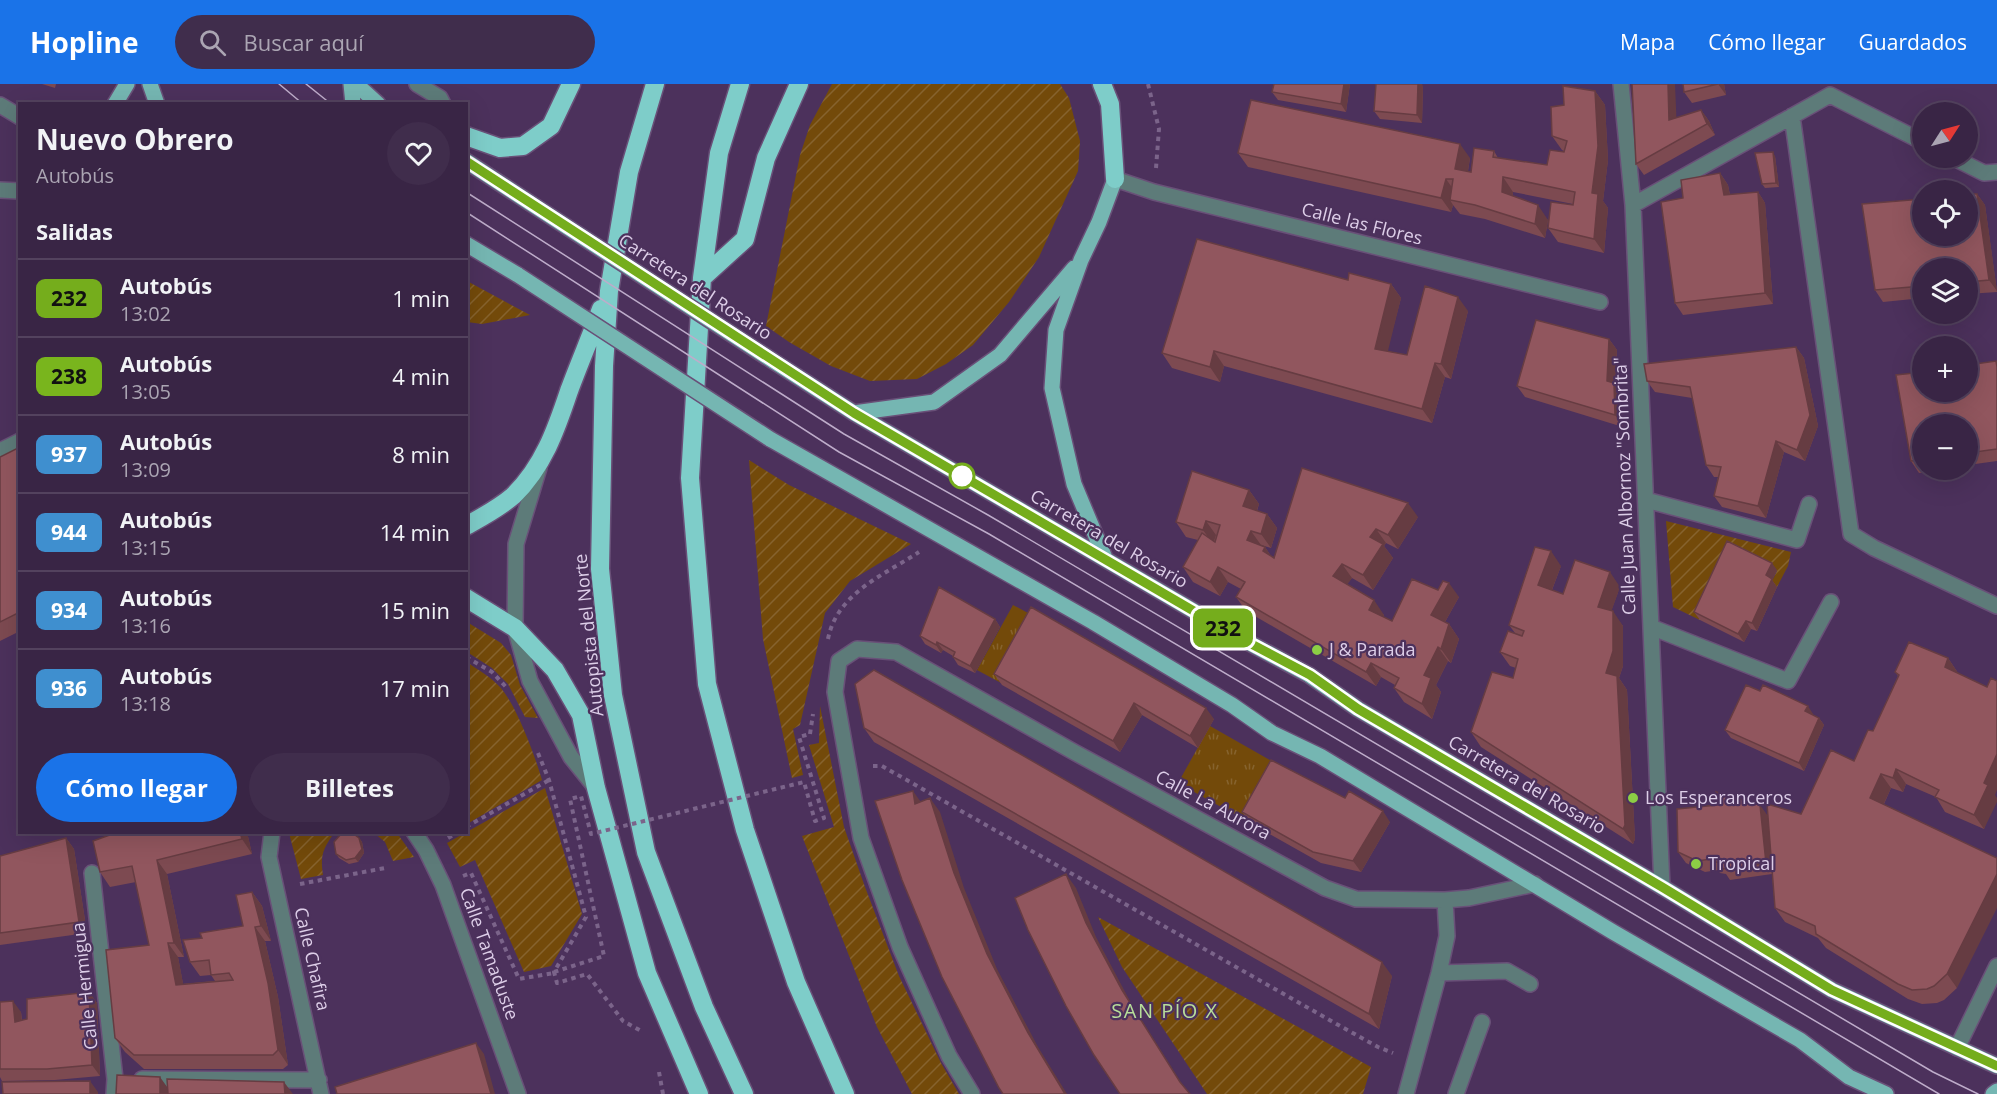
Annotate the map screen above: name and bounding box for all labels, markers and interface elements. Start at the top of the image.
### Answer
search box [175,15,595,69]
text: Hopline [30,23,139,61]
icon: search [196,26,229,59]
text: Buscar aquí [244,27,364,57]
text: Mapa [1620,28,1675,56]
text: Cómo llegar [1708,28,1826,56]
text: Guardados [1859,28,1967,56]
north arrow [1912,102,1978,168]
map controls [1912,102,1978,480]
text: Nuevo Obrero [36,120,234,158]
button: heart [387,122,450,185]
text: Autobús [36,162,114,189]
button: locate [1912,180,1978,246]
street label: Calle las Flores [1299,196,1425,250]
text: Salidas [36,216,113,246]
street label: Carretera del Rosario [614,228,777,345]
button: layers [1912,258,1978,324]
text: Autobús [120,270,212,300]
text: 1 min [392,283,450,313]
text: 232 [51,284,87,312]
text: 13:02 [120,300,171,327]
button: + [1912,336,1978,402]
text: Autobús [120,348,212,378]
street label: Calle Juan Albornoz "Sombrita" [1608,357,1640,615]
text: 4 min [392,361,450,391]
text: 238 [51,362,87,390]
text: 13:05 [120,378,171,405]
button: − [1912,414,1978,480]
text: Autobús [120,426,212,456]
text: 8 min [392,439,450,469]
text: 937 [51,440,87,468]
text: 13:09 [120,456,171,483]
unlabelled marker [949,463,975,489]
street label: Carretera del Rosario [1026,483,1193,593]
text: Autobús [120,504,212,534]
text: 14 min [380,517,450,547]
text: 944 [51,518,87,546]
text: 13:15 [120,534,171,561]
street label: Autopista del Norte [568,553,608,718]
text: Autobús [120,582,212,612]
text: 15 min [380,595,450,625]
text: 934 [51,596,87,624]
line badge: 232 [1188,608,1258,648]
text: 13:16 [120,612,171,639]
text: 232 [1205,614,1241,642]
place label: J & Parada [1327,637,1416,661]
marker: J & Parada [1310,643,1324,657]
text: Autobús [120,660,212,690]
text: 17 min [380,673,450,703]
text: 936 [51,674,87,702]
text: 13:18 [120,690,171,717]
street label: Carretera del Rosario [1444,729,1611,839]
button: Cómo llegar [36,753,237,822]
button: Billetes [249,753,450,822]
street label: Calle La Aurora [1152,764,1275,845]
place label: Los Esperanceros [1645,785,1792,809]
marker: Los Esperanceros [1626,791,1640,805]
place label: Tropical [1708,851,1775,875]
marker: Tropical [1689,857,1703,871]
street label: Calle Tamaduste [455,884,525,1023]
street label: Calle Chafira [289,905,337,1013]
street label: Calle Hermigua [65,921,103,1051]
district label: SAN PÍO X [1111,997,1219,1024]

